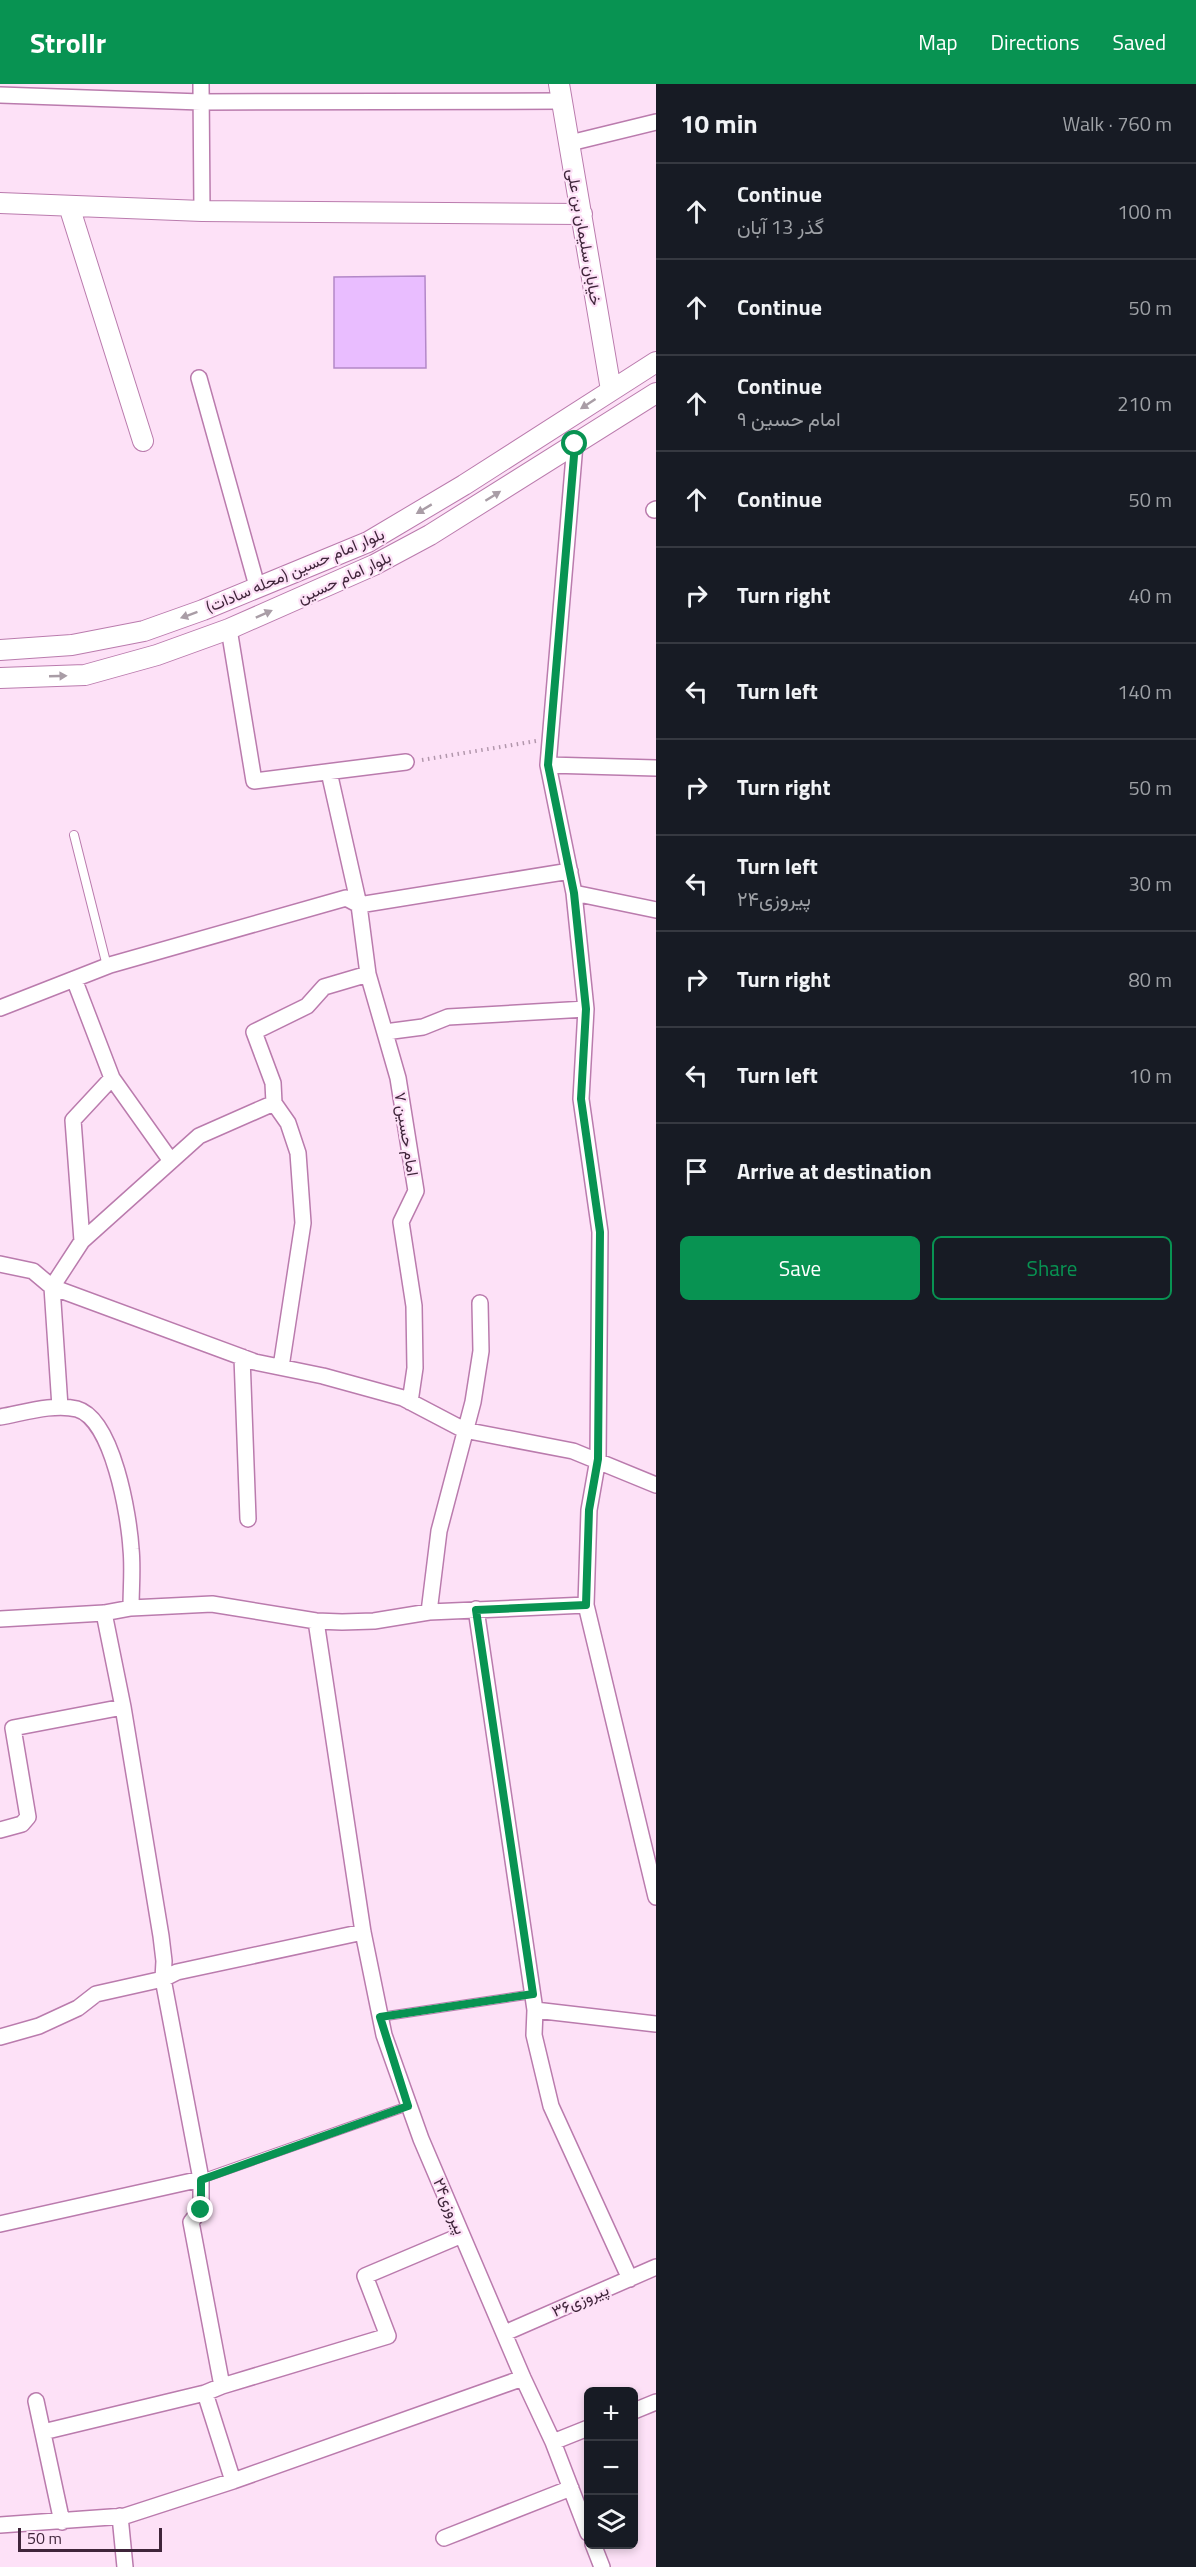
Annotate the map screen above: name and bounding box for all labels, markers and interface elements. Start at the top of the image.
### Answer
text: Strollr [30,21,106,64]
text: Map [918,26,958,58]
text: Directions [991,26,1080,58]
text: Saved [1113,26,1166,58]
text: 10 min [680,104,758,143]
text: Walk · 760 m [1063,108,1172,139]
street label: خیابان سلیمان بن علی [561,167,609,308]
text: Continue [737,177,822,211]
icon: ahead [680,195,713,228]
text: 100 m [1117,196,1172,227]
text: گذر 13 آبان [737,211,824,242]
text: Continue [737,290,822,324]
icon: ahead [680,291,713,324]
text: 50 m [1128,292,1172,323]
text: Continue [737,369,822,403]
icon: ahead [680,387,713,420]
text: 210 m [1117,388,1172,419]
one-way arrow [581,398,597,410]
text: امام حسین ۹ [737,403,841,434]
route start [561,430,587,456]
text: Continue [737,482,822,516]
icon: ahead [680,483,713,516]
text: 50 m [1128,484,1172,515]
one-way arrow [485,490,501,501]
one-way arrow [416,503,432,514]
street label: بلوار امام حسین (محله سادات) [203,524,387,616]
street label: بلوار امام حسین [294,547,394,607]
text: Turn right [737,578,831,612]
icon: right [680,579,713,612]
text: 40 m [1128,580,1172,611]
one-way arrow [255,608,273,618]
one-way arrow [180,610,198,620]
one-way arrow [49,671,68,680]
text: Turn left [737,674,818,708]
icon: left [680,675,713,708]
text: 140 m [1117,676,1172,707]
text: Turn right [737,770,831,804]
icon: right [680,771,713,804]
text: 50 m [1128,772,1172,803]
text: Turn left [737,849,818,883]
icon: left [680,867,713,900]
text: 30 m [1128,868,1172,899]
text: پیروزی۲۴ [737,883,811,914]
text: Turn right [737,962,831,996]
icon: right [680,963,713,996]
text: 80 m [1128,964,1172,995]
text: Turn left [737,1058,818,1092]
icon: left [680,1059,713,1092]
text: 10 m [1128,1060,1172,1091]
street label: امام حسین ۷ [389,1090,425,1178]
text: Arrive at destination [737,1154,932,1188]
icon: arrive [680,1155,713,1188]
button: Save [680,1236,920,1300]
button: Share [932,1236,1172,1300]
street label: پیروزی۲۴ [427,2174,473,2238]
route end [187,2196,213,2222]
street label: پیروزی۳۶ [548,2277,612,2323]
map controls [584,2387,638,2549]
button: + [584,2387,638,2441]
button: − [584,2441,638,2495]
button: layers [584,2495,638,2549]
scale bar [18,2525,162,2552]
text: 50 m [27,2526,62,2550]

